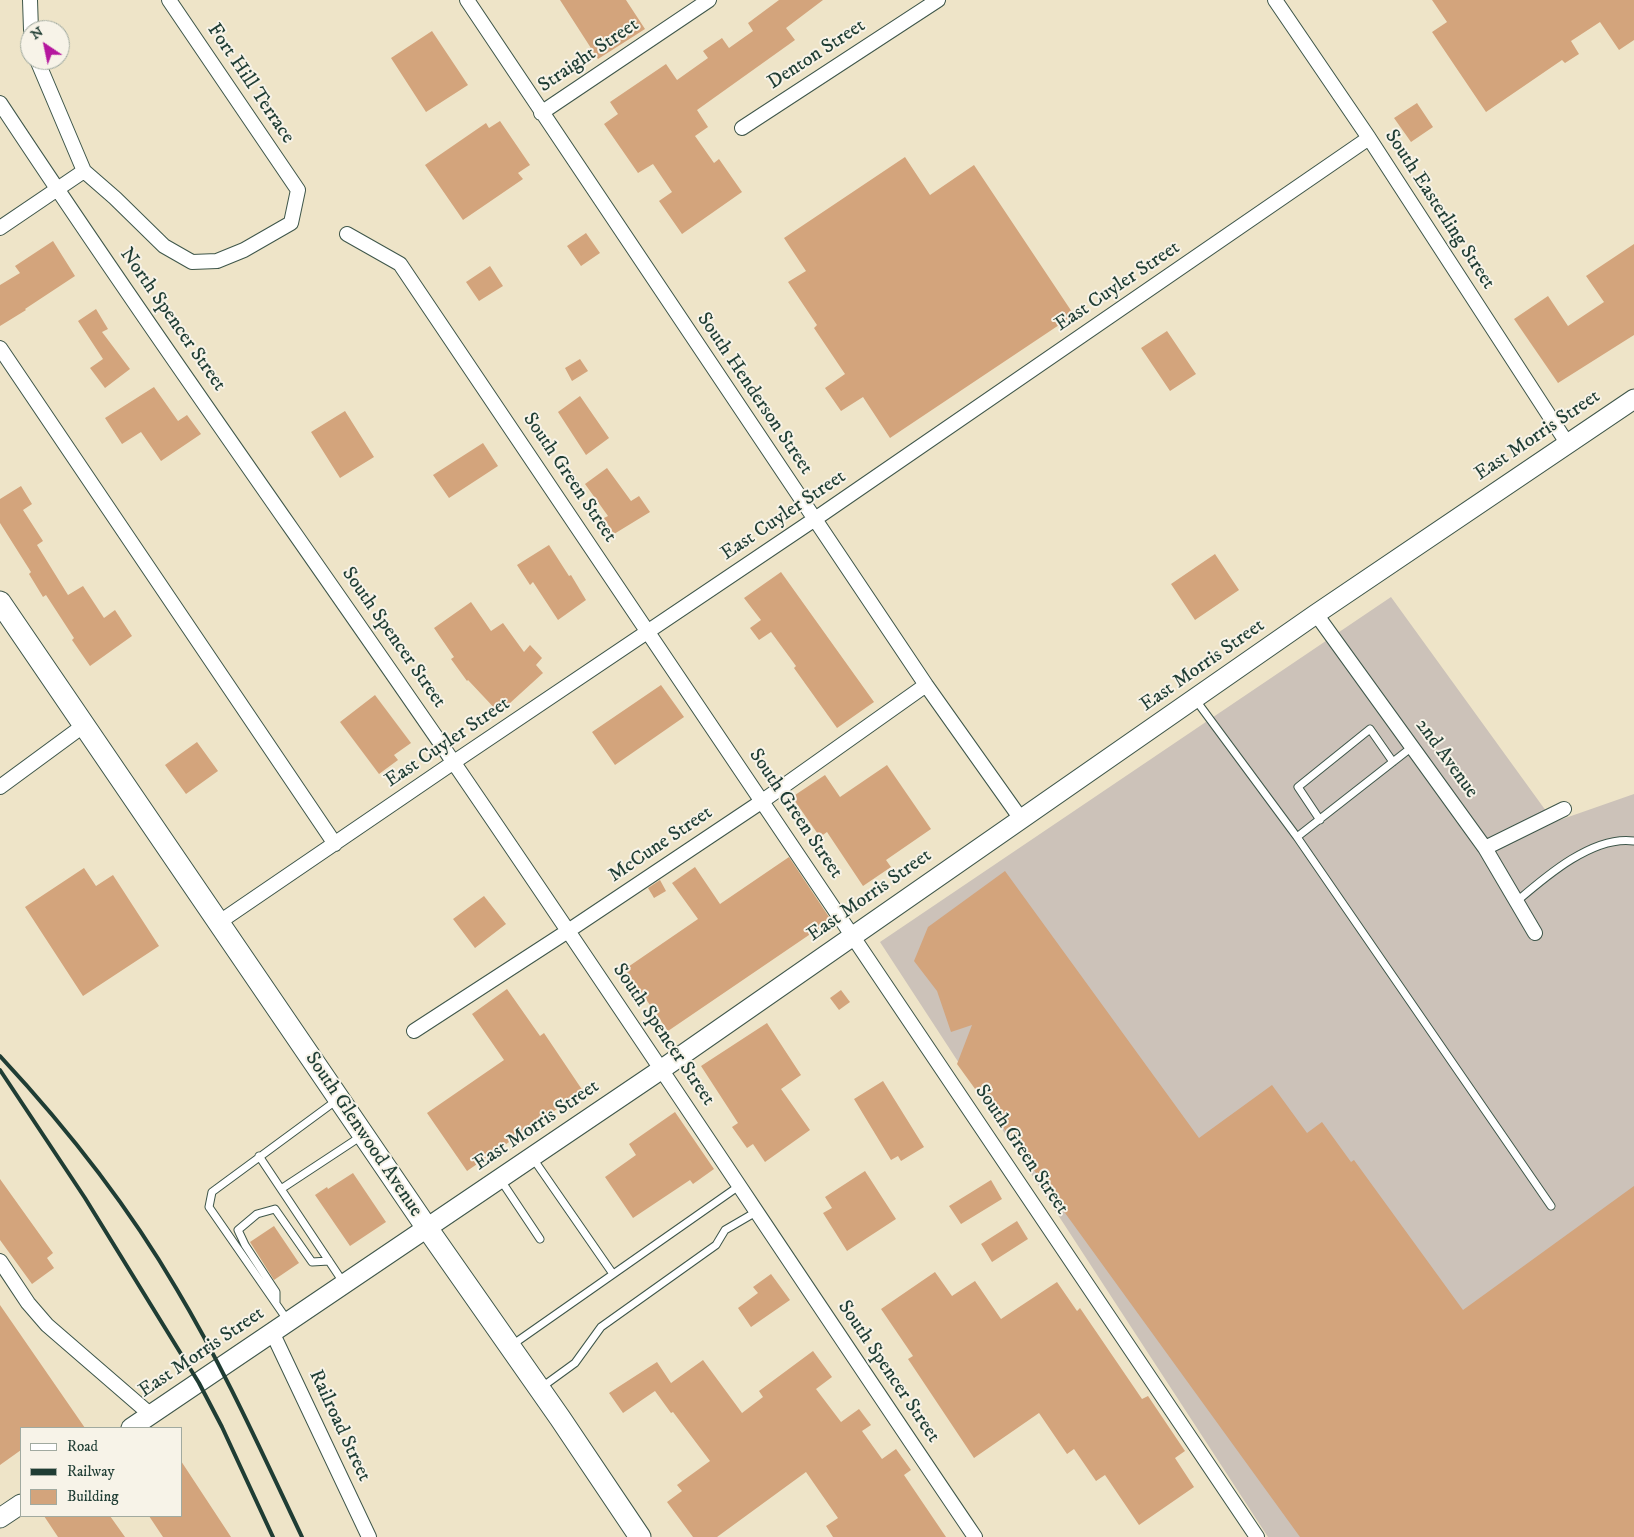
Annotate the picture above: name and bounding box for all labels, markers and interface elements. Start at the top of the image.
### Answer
street label: Straight Street [534,14,644,98]
street label: Denton Street [764,15,870,95]
north arrow [20,20,70,70]
street label: Fort Hill Terrace [201,20,299,148]
text: N [27,23,47,44]
street label: South Easterling Street [1378,126,1500,294]
street label: East Cuyler Street [1051,236,1185,338]
street label: North Spencer Street [114,244,230,396]
street label: South Henderson Street [691,308,817,480]
street label: East Morris Street [1471,385,1605,487]
street label: South Green Street [517,409,621,547]
street label: East Cuyler Street [717,465,851,567]
street label: South Spencer Street [336,563,450,713]
street label: East Morris Street [1136,614,1270,718]
street label: East Cuyler Street [381,692,515,794]
street label: 2nd Avenue [1409,715,1483,803]
street label: South Green Street [743,745,847,883]
street label: McCune Street [605,802,717,888]
street label: East Morris Street [803,844,937,948]
street label: South Spencer Street [607,959,719,1111]
street label: South Glenwood Avenue [299,1048,427,1222]
street label: East Morris Street [470,1075,604,1177]
street label: South Green Street [969,1081,1073,1219]
street label: South Spencer Street [832,1296,944,1448]
street label: East Morris Street [135,1302,269,1404]
street label: Railroad Street [303,1366,375,1486]
legend [20,1427,182,1517]
text: Road [67,1437,98,1456]
text: Railway [67,1462,115,1481]
text: Building [67,1487,119,1506]

